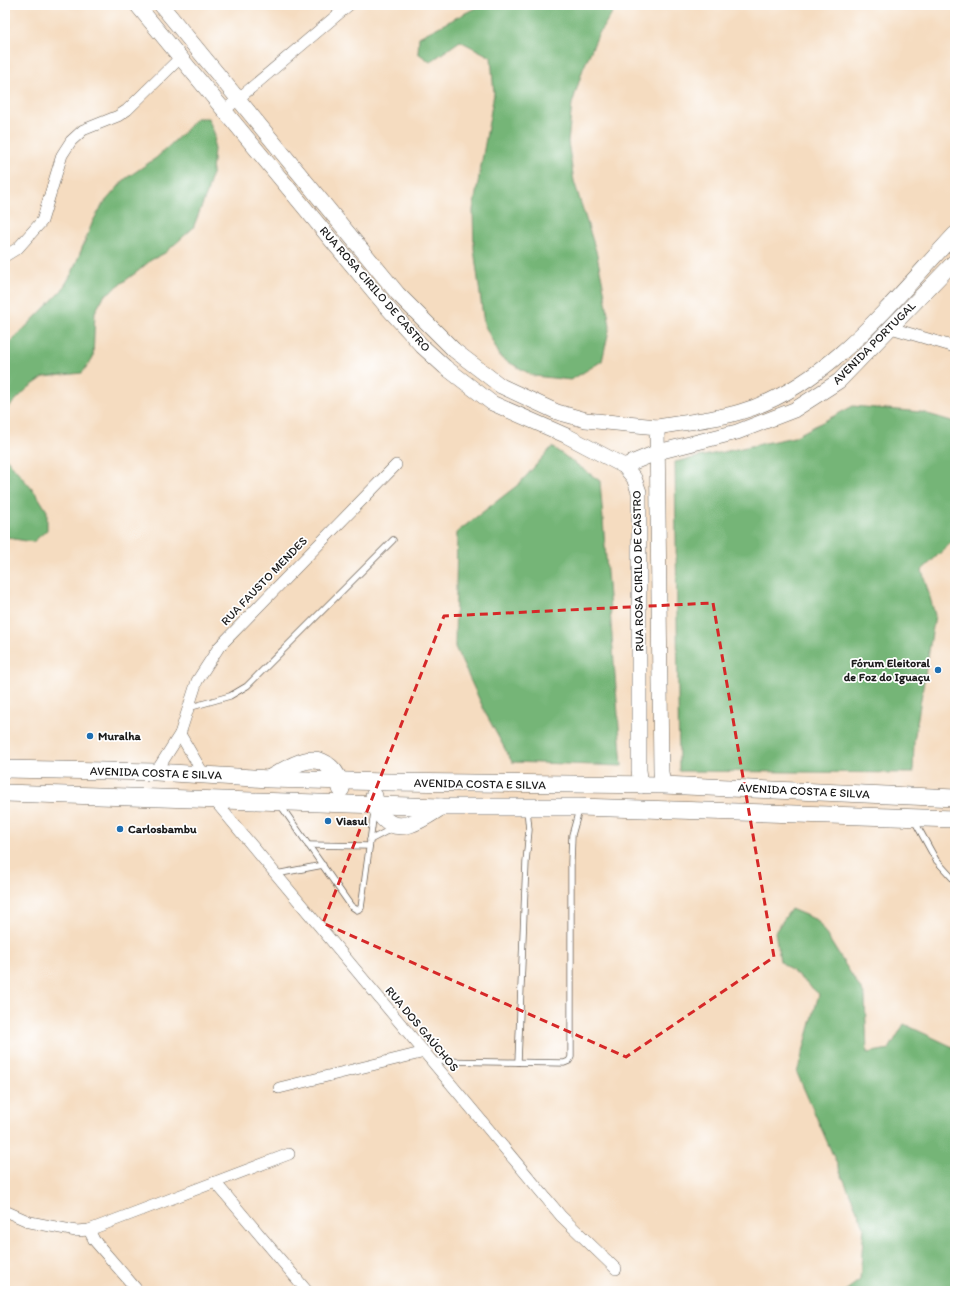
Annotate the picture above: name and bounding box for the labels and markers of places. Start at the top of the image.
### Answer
place label: Fórum Eleitoral de Foz do Iguaçu [844,656,931,685]
marker: Fórum Eleitoral de Foz do Iguaçu [933,665,943,675]
place label: Muralha [98,729,142,743]
marker: Muralha [85,731,95,741]
place label: Viasul [336,814,368,828]
marker: Viasul [323,816,333,826]
place label: Carlosbambu [128,822,197,836]
marker: Carlosbambu [115,824,125,834]

